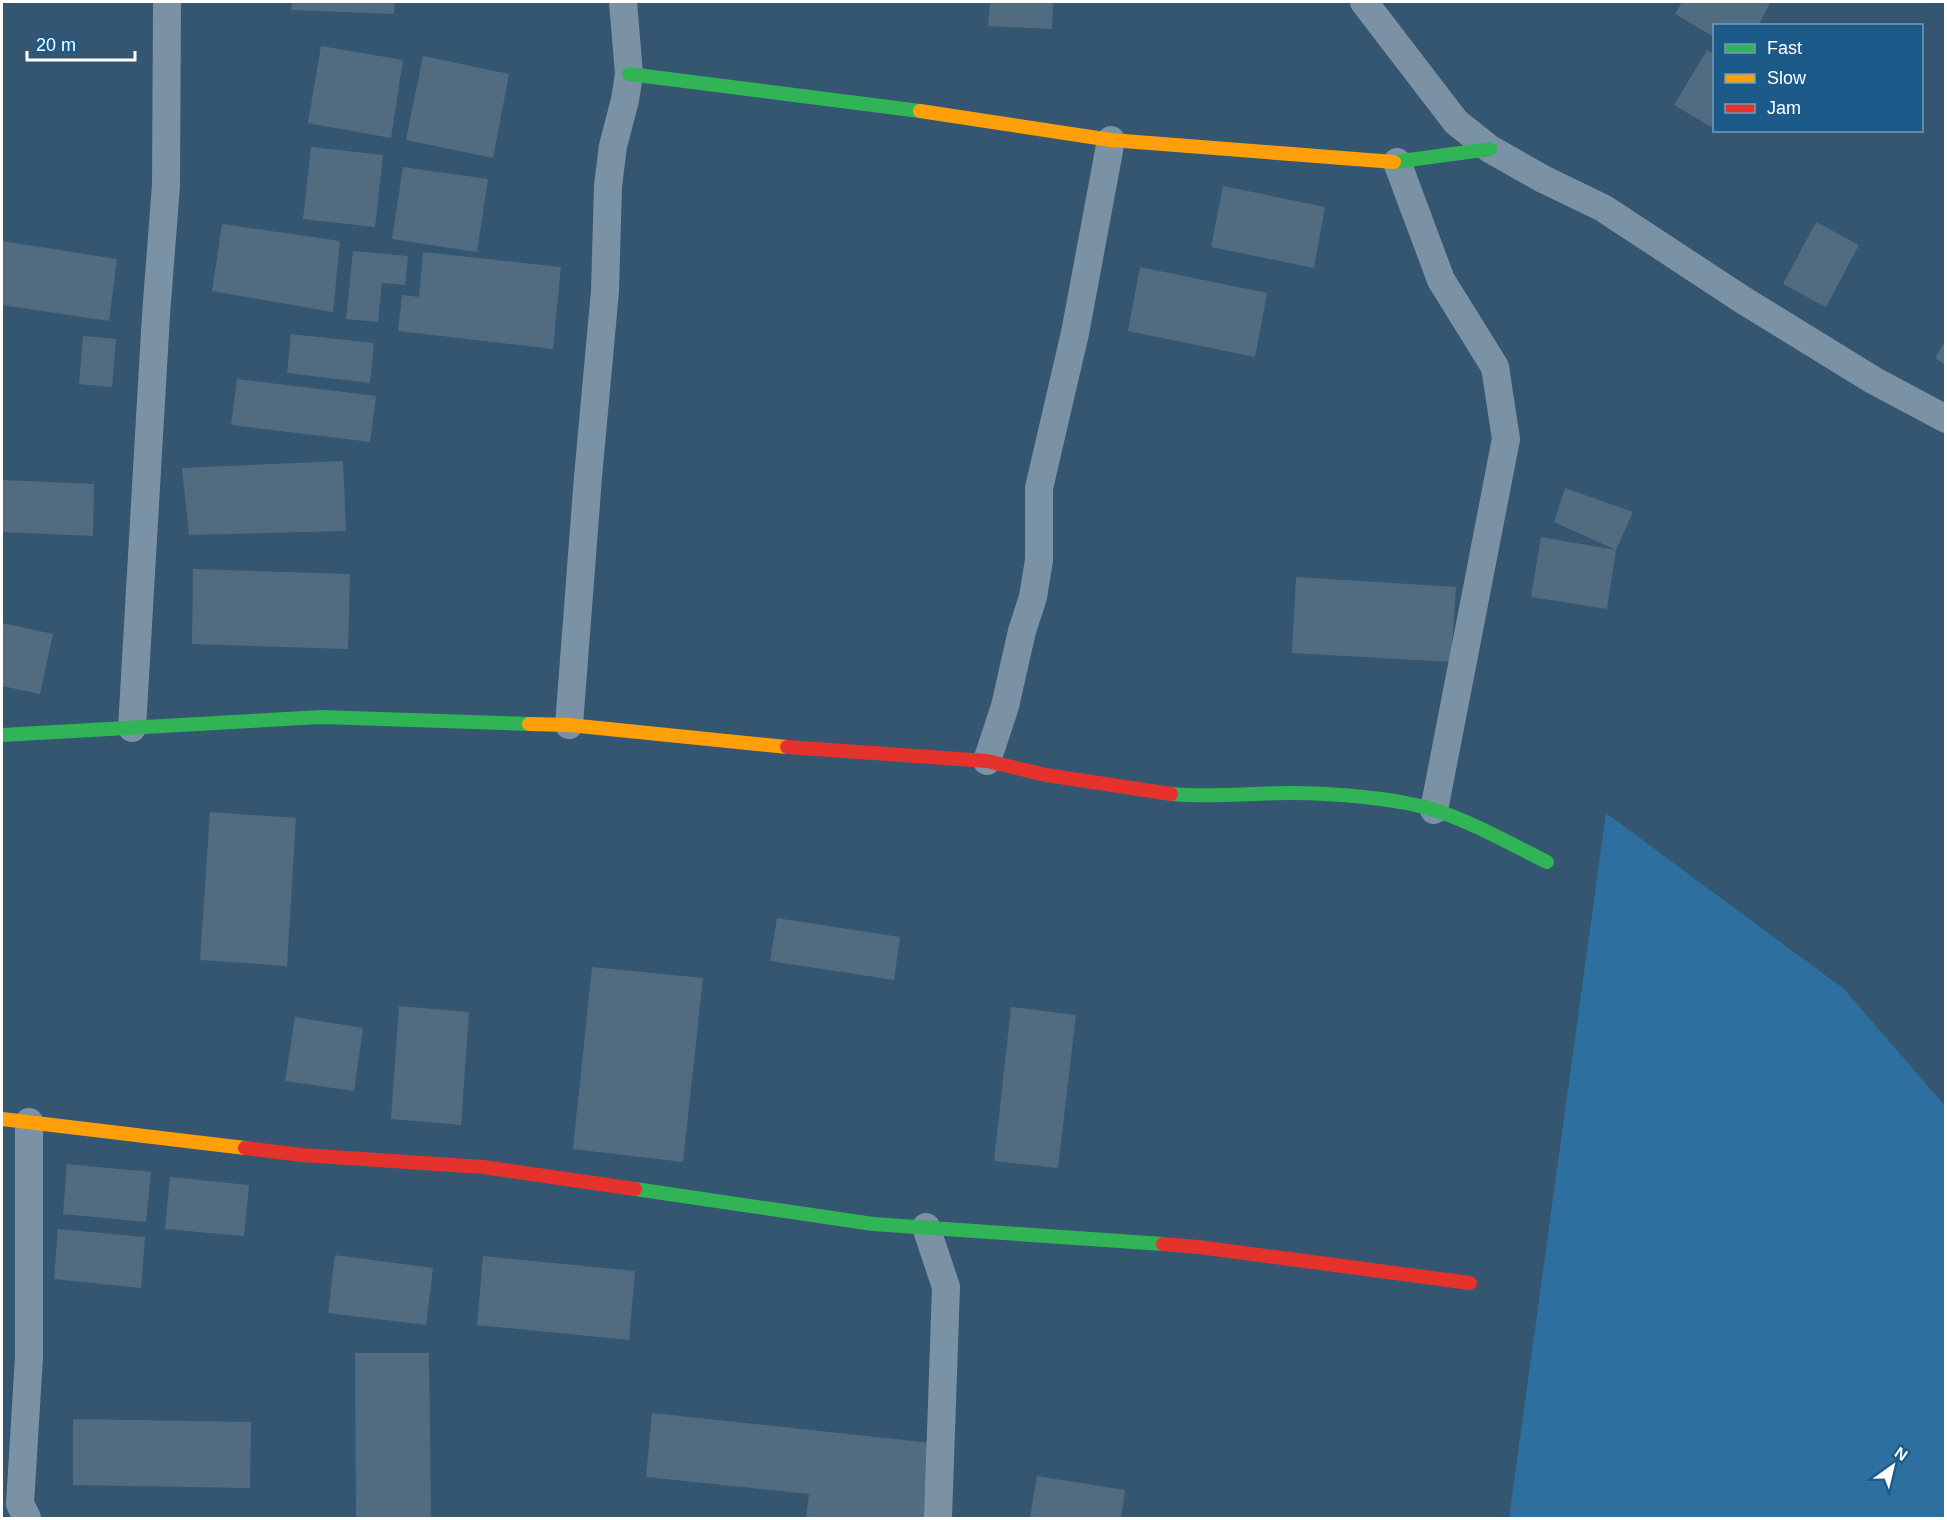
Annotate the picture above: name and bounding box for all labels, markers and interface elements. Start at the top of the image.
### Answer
scale bar [27,24,135,62]
legend [1713,24,1923,132]
text: 20 m [36,35,76,55]
text: Fast [1767,38,1802,58]
text: Slow [1767,68,1807,88]
text: Jam [1767,98,1801,118]
north arrow [1863,1436,1923,1496]
text: N [1892,1444,1911,1464]

